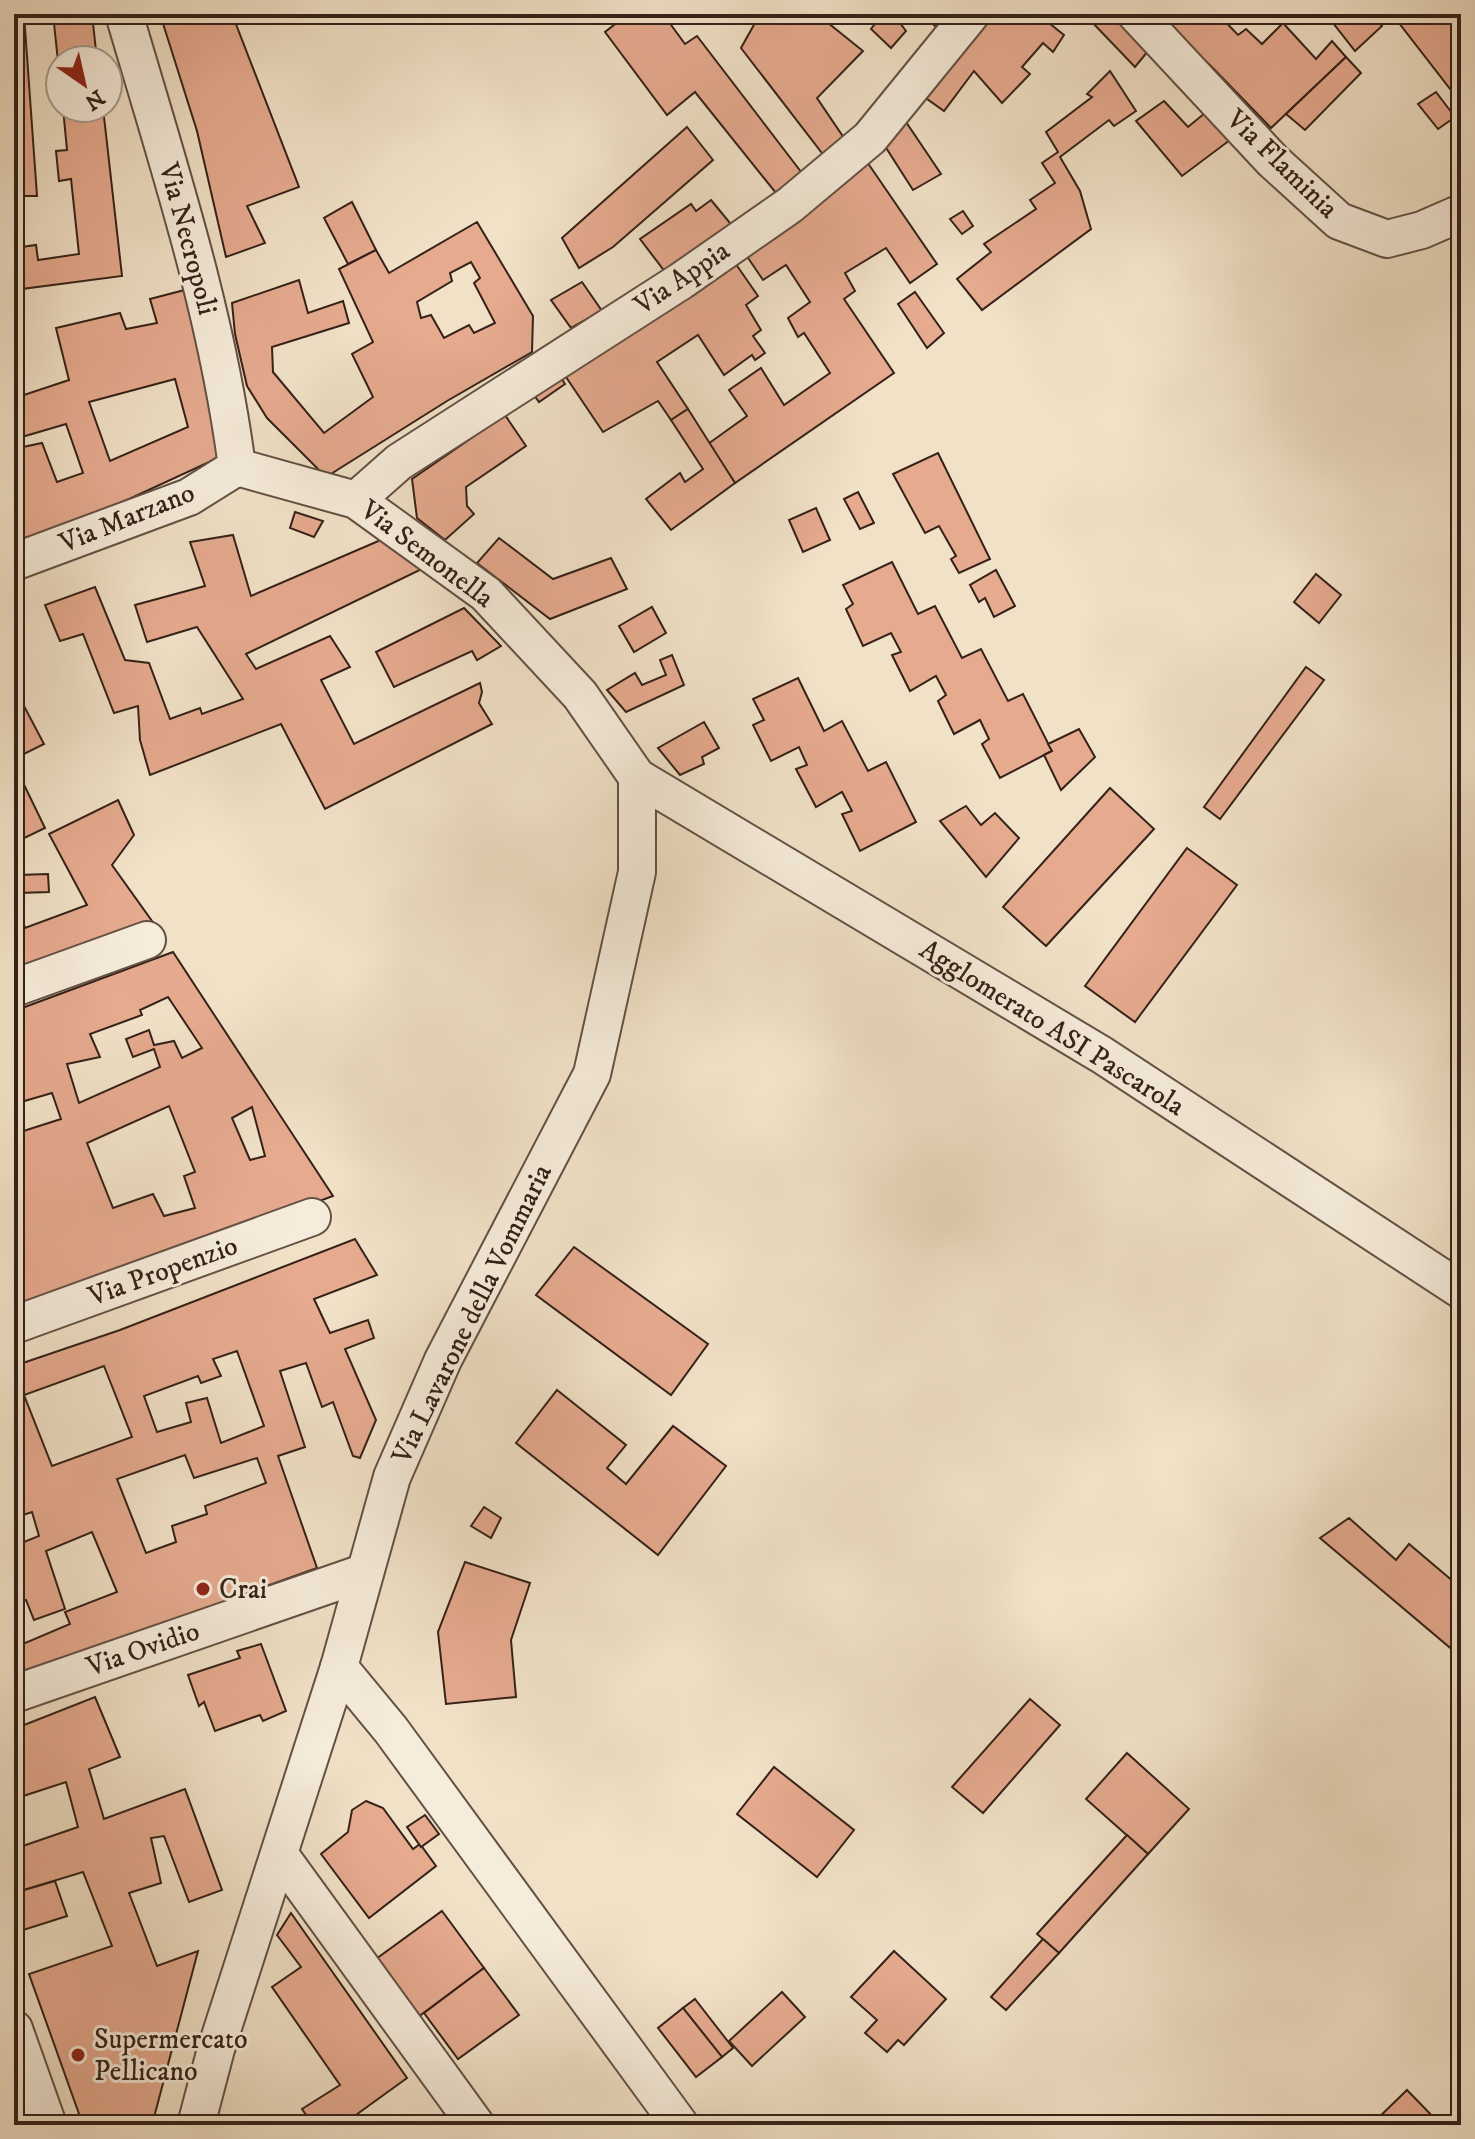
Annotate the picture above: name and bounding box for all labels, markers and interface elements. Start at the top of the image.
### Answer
north arrow [44,44,124,124]
text: N [79,83,109,116]
street label: Via Flaminia [1218,101,1345,226]
street label: Via Necropoli [151,158,225,319]
street label: Via Appia [627,233,737,323]
street label: Via Marzano [53,475,200,561]
street label: Via Semonella [352,492,501,616]
street label: Agglomerato ASI Pascarola [913,932,1191,1124]
street label: Via Lavarone della Vommaria [384,1159,560,1470]
street label: Via Propenzio [83,1228,242,1314]
place label: Crai [219,1572,267,1607]
marker: Crai [194,1580,212,1598]
street label: Via Ovidio [81,1613,204,1685]
place label: Supermercato Pellicano [94,2022,248,2089]
marker: Supermercato Pellicano [69,2046,87,2064]

